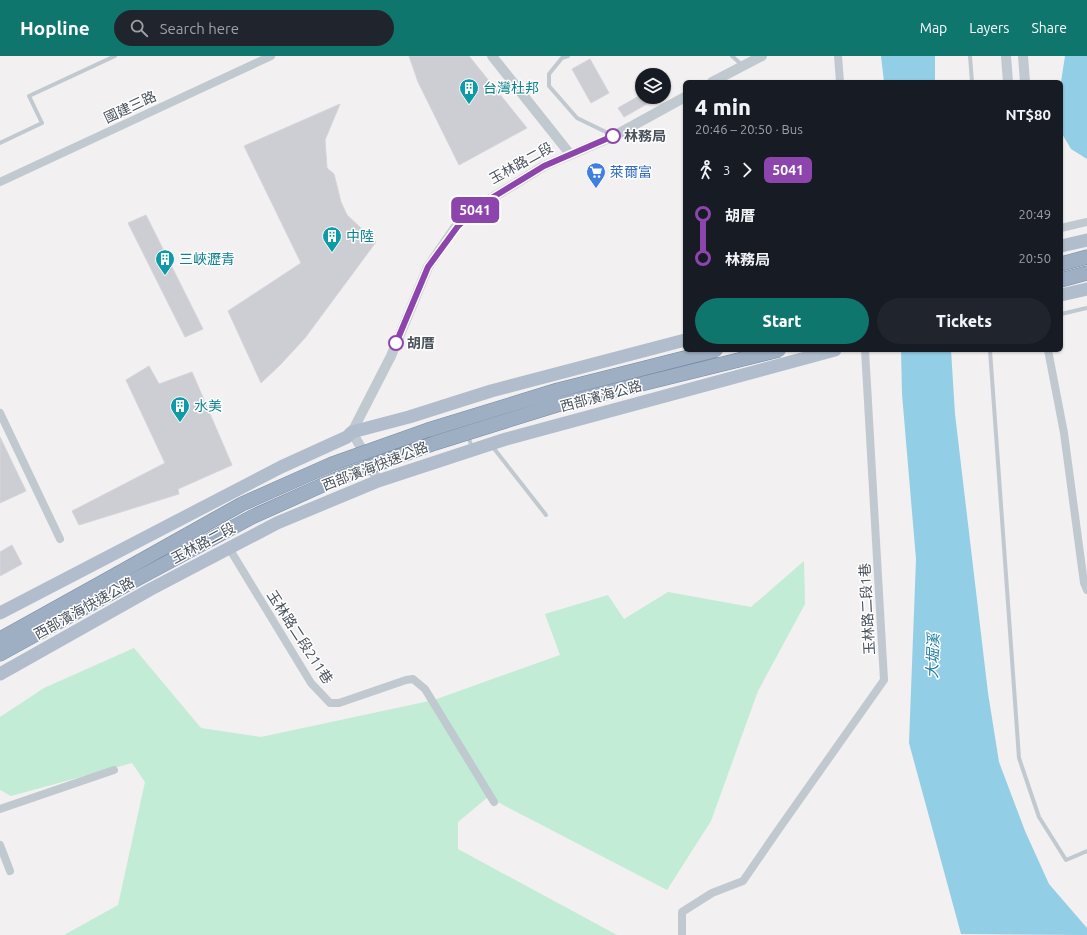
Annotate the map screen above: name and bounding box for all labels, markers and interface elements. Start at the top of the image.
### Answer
search box [114,10,394,46]
text: Hopline [20,17,90,39]
icon: search [128,17,150,39]
text: Search here [160,20,239,37]
text: Map [920,20,947,36]
text: Layers [969,20,1009,36]
text: Share [1031,20,1067,36]
map controls [635,68,671,104]
button: layers [635,68,671,104]
building icon: 台灣杜邦 [458,77,480,105]
place label: 台灣杜邦 [483,80,539,96]
street label: 國建三路 [101,88,159,126]
text: 4 min [695,94,751,119]
text: NT$80 [1005,106,1051,123]
text: 20:46 – 20:50 · Bus [695,122,803,136]
marker: 林務局 [605,128,621,144]
place label: 林務局 [624,128,666,144]
street label: 玉林路二段 [487,139,555,187]
icon: walk [695,159,717,181]
icon: forward [736,159,758,181]
supermarket icon: 萊爾富 [585,161,607,189]
text: 5041 [772,162,804,178]
text: 3 [723,163,730,177]
place label: 萊爾富 [610,164,652,180]
line badge: 5041 [447,197,503,223]
text: 5041 [459,202,491,218]
text: 胡厝 [725,207,755,224]
text: 20:49 [1018,207,1051,221]
building icon: 中陸 [321,225,343,253]
place label: 中陸 [346,228,374,244]
building icon: 三峽瀝青 [154,248,176,276]
place label: 三峽瀝青 [179,251,235,267]
text: 林務局 [725,251,770,268]
text: 20:50 [1018,251,1051,265]
button: Start [695,298,869,344]
button: Tickets [877,298,1051,344]
marker: 胡厝 [388,335,404,351]
place label: 胡厝 [407,335,435,351]
street label: 西部濱海公路 [558,377,644,415]
building icon: 水美 [169,395,191,423]
place label: 水美 [194,398,222,414]
street label: 西部濱海快速公路 [320,438,430,494]
street label: 玉林路二段 [168,520,238,566]
street label: 玉林路二段1巷 [857,563,877,655]
street label: 西部濱海快速公路 [31,574,137,642]
street label: 玉林路二段211巷 [264,587,336,687]
water label: 大堀溪 [923,631,942,679]

